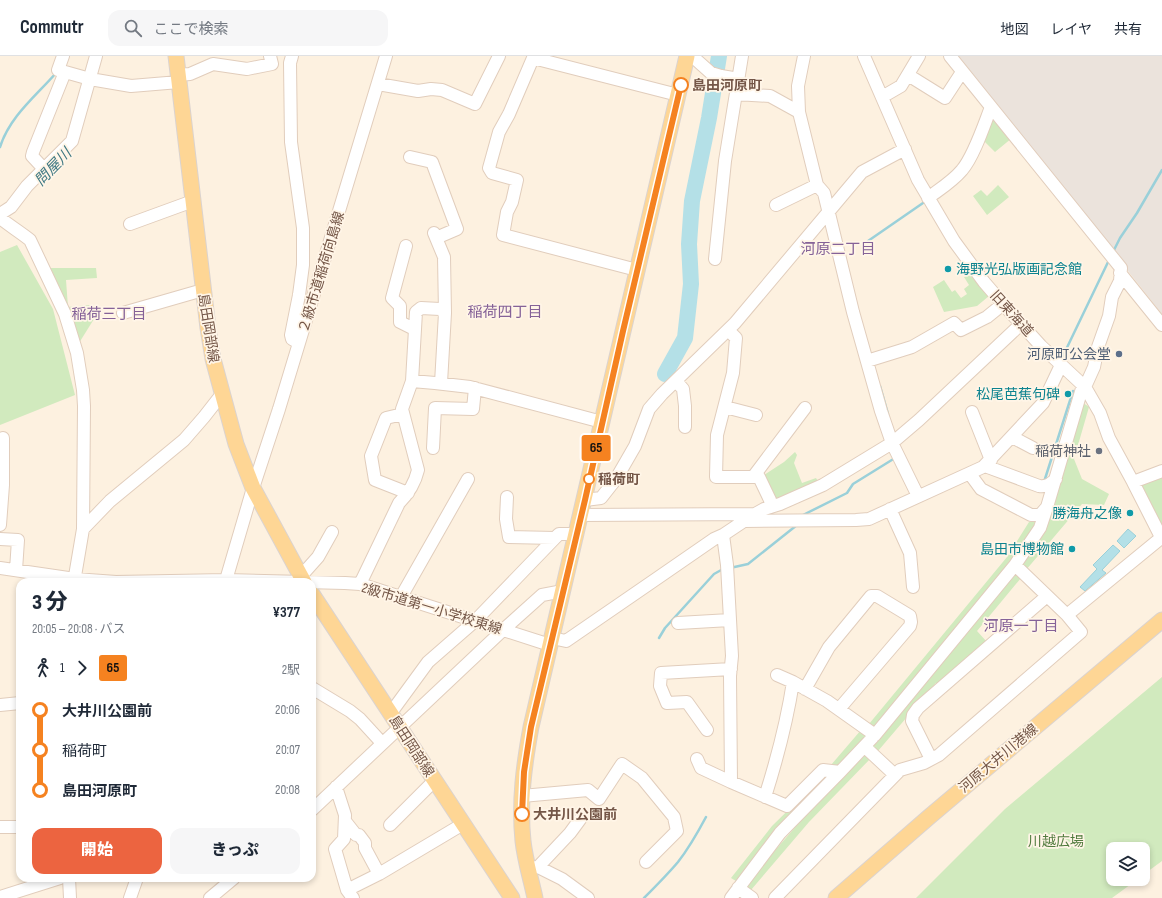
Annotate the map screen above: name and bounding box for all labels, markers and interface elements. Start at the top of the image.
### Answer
search box [108,10,388,46]
text: Commutr [20,16,84,39]
icon: search [122,17,144,39]
text: ここで検索 [154,20,229,39]
text: 地図 [1000,21,1028,38]
text: レイヤ [1050,21,1092,38]
text: 共有 [1114,21,1142,38]
marker: 島田河原町 [673,77,689,93]
place label: 島田河原町 [692,77,762,94]
water label: 問屋川 [31,143,77,190]
street label: ２級市道稲荷向島線 [295,209,348,335]
district label: 河原二丁目 [800,240,876,259]
place label: 海野光弘版画記念館 [956,261,1082,278]
marker: 海野光弘版画記念館 [943,264,953,274]
street label: 旧東海道 [987,287,1037,340]
street label: 島田岡部線 [195,292,222,364]
district label: 稲荷四丁目 [467,303,543,322]
district label: 稲荷三丁目 [71,305,147,324]
place label: 河原町公会堂 [1027,346,1111,363]
marker: 河原町公会堂 [1114,349,1124,359]
place label: 松尾芭蕉句碑 [976,386,1060,403]
marker: 松尾芭蕉句碑 [1063,389,1073,399]
line badge: 65 [578,435,614,461]
text: 65 [590,439,602,456]
place label: 稲荷神社 [1035,443,1091,460]
marker: 稲荷神社 [1094,446,1104,456]
place label: 稲荷町 [598,471,640,488]
marker: 稲荷町 [583,473,595,485]
place label: 勝海舟之像 [1052,505,1122,522]
marker: 勝海舟之像 [1125,508,1135,518]
place label: 島田市博物館 [980,541,1064,558]
marker: 島田市博物館 [1067,544,1077,554]
street label: 2級市道第一小学校東線 [360,579,504,638]
text: 3 分 [32,589,68,616]
text: ¥377 [272,603,300,622]
district label: 河原一丁目 [983,617,1059,636]
text: 20:05 – 20:08 · バス [32,621,125,637]
icon: walk [32,657,54,679]
icon: forward [71,657,93,679]
text: 65 [107,659,119,676]
text: 1 [60,660,65,676]
text: 2駅 [282,662,300,678]
text: 大井川公園前 [62,702,152,721]
text: 20:06 [275,702,300,718]
street label: 島田岡部線 [385,712,438,780]
street label: 河原大井川港線 [955,720,1041,796]
text: 稲荷町 [62,742,107,761]
text: 20:07 [276,742,300,758]
text: 島田河原町 [62,782,137,801]
text: 20:08 [275,782,300,798]
marker: 大井川公園前 [514,806,530,822]
place label: 大井川公園前 [533,806,617,823]
button: 開始 [32,828,162,874]
button: きっぷ [170,828,300,874]
park label: 川越広場 [1028,833,1084,850]
map controls [1106,842,1150,886]
button: layers [1106,842,1150,886]

